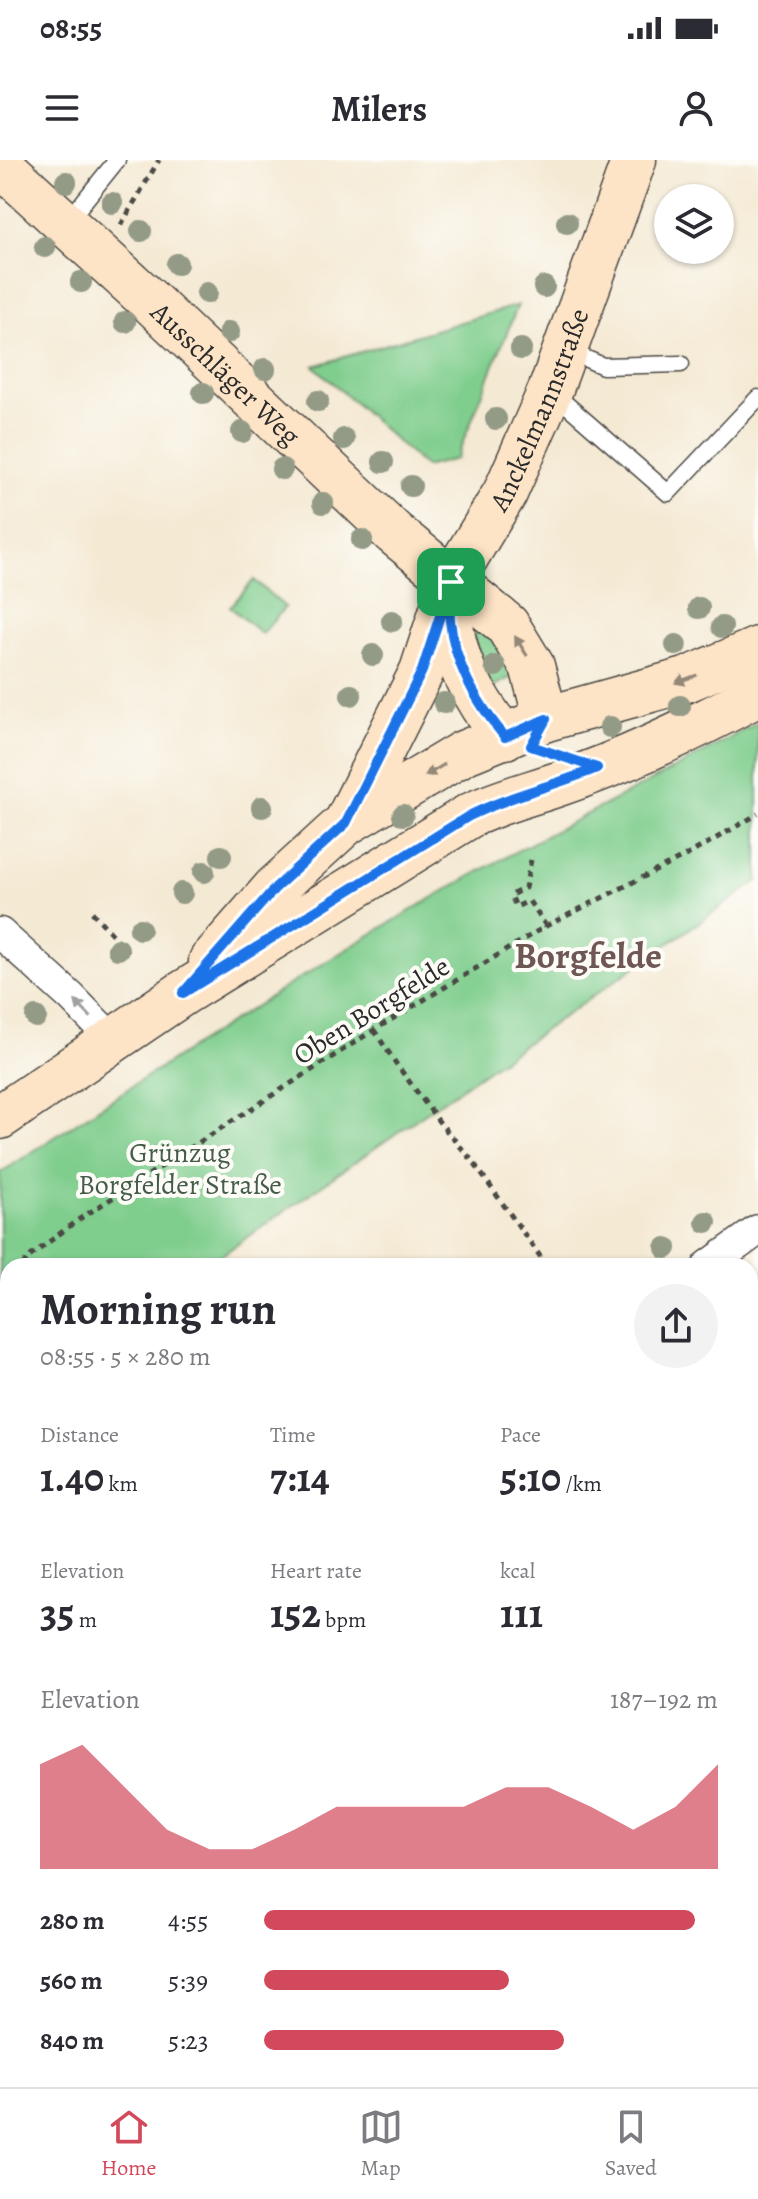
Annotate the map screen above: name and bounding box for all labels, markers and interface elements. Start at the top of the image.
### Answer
text: 08:55 [40,8,102,48]
text: Milers [331,84,427,133]
icon: menu [40,86,84,130]
icon: person [674,86,718,130]
map controls [654,184,734,264]
button: layers [654,184,734,264]
street label: Ausschläger Weg [141,293,308,454]
street label: Anckelmannstraße [480,303,598,519]
pin [417,548,485,616]
icon: arrive [429,560,473,604]
one-way arrow [514,635,528,657]
one-way arrow [674,674,698,686]
one-way arrow [424,763,446,777]
district label: Borgfelde [514,931,662,980]
street label: Oben Borgfelde [286,948,457,1074]
one-way arrow [74,1000,92,1019]
park label: Grünzug Borgfelder Straße [78,1134,282,1204]
text: Morning run [40,1279,276,1339]
button: share [634,1284,718,1368]
text: 08:55 · 5 × 280 m [40,1339,211,1374]
text: Distance [40,1420,119,1450]
text: Time [270,1420,316,1450]
text: Pace [500,1420,541,1450]
text: 1.40 [40,1450,104,1505]
text: 7:14 [270,1450,330,1505]
text: 5:10 [500,1450,561,1505]
text: km [104,1469,138,1499]
text: /km [561,1469,602,1499]
text: Elevation [40,1556,124,1586]
text: Heart rate [270,1556,362,1586]
text: kcal [500,1556,535,1586]
text: 35 [40,1586,74,1641]
text: 152 [270,1586,321,1641]
text: 111 [500,1586,543,1641]
text: m [74,1605,97,1635]
text: bpm [321,1605,366,1635]
text: Elevation [40,1682,140,1717]
text: 187–192 m [610,1682,718,1717]
text: 280 m [40,1903,104,1938]
text: 4:55 [168,1903,208,1938]
text: 560 m [40,1963,103,1998]
text: 5:39 [168,1963,208,1998]
text: 840 m [40,2023,104,2058]
text: 5:23 [168,2023,209,2058]
tab: Home [101,2105,156,2183]
tab: Map [359,2105,403,2183]
tab: Saved [605,2105,657,2183]

